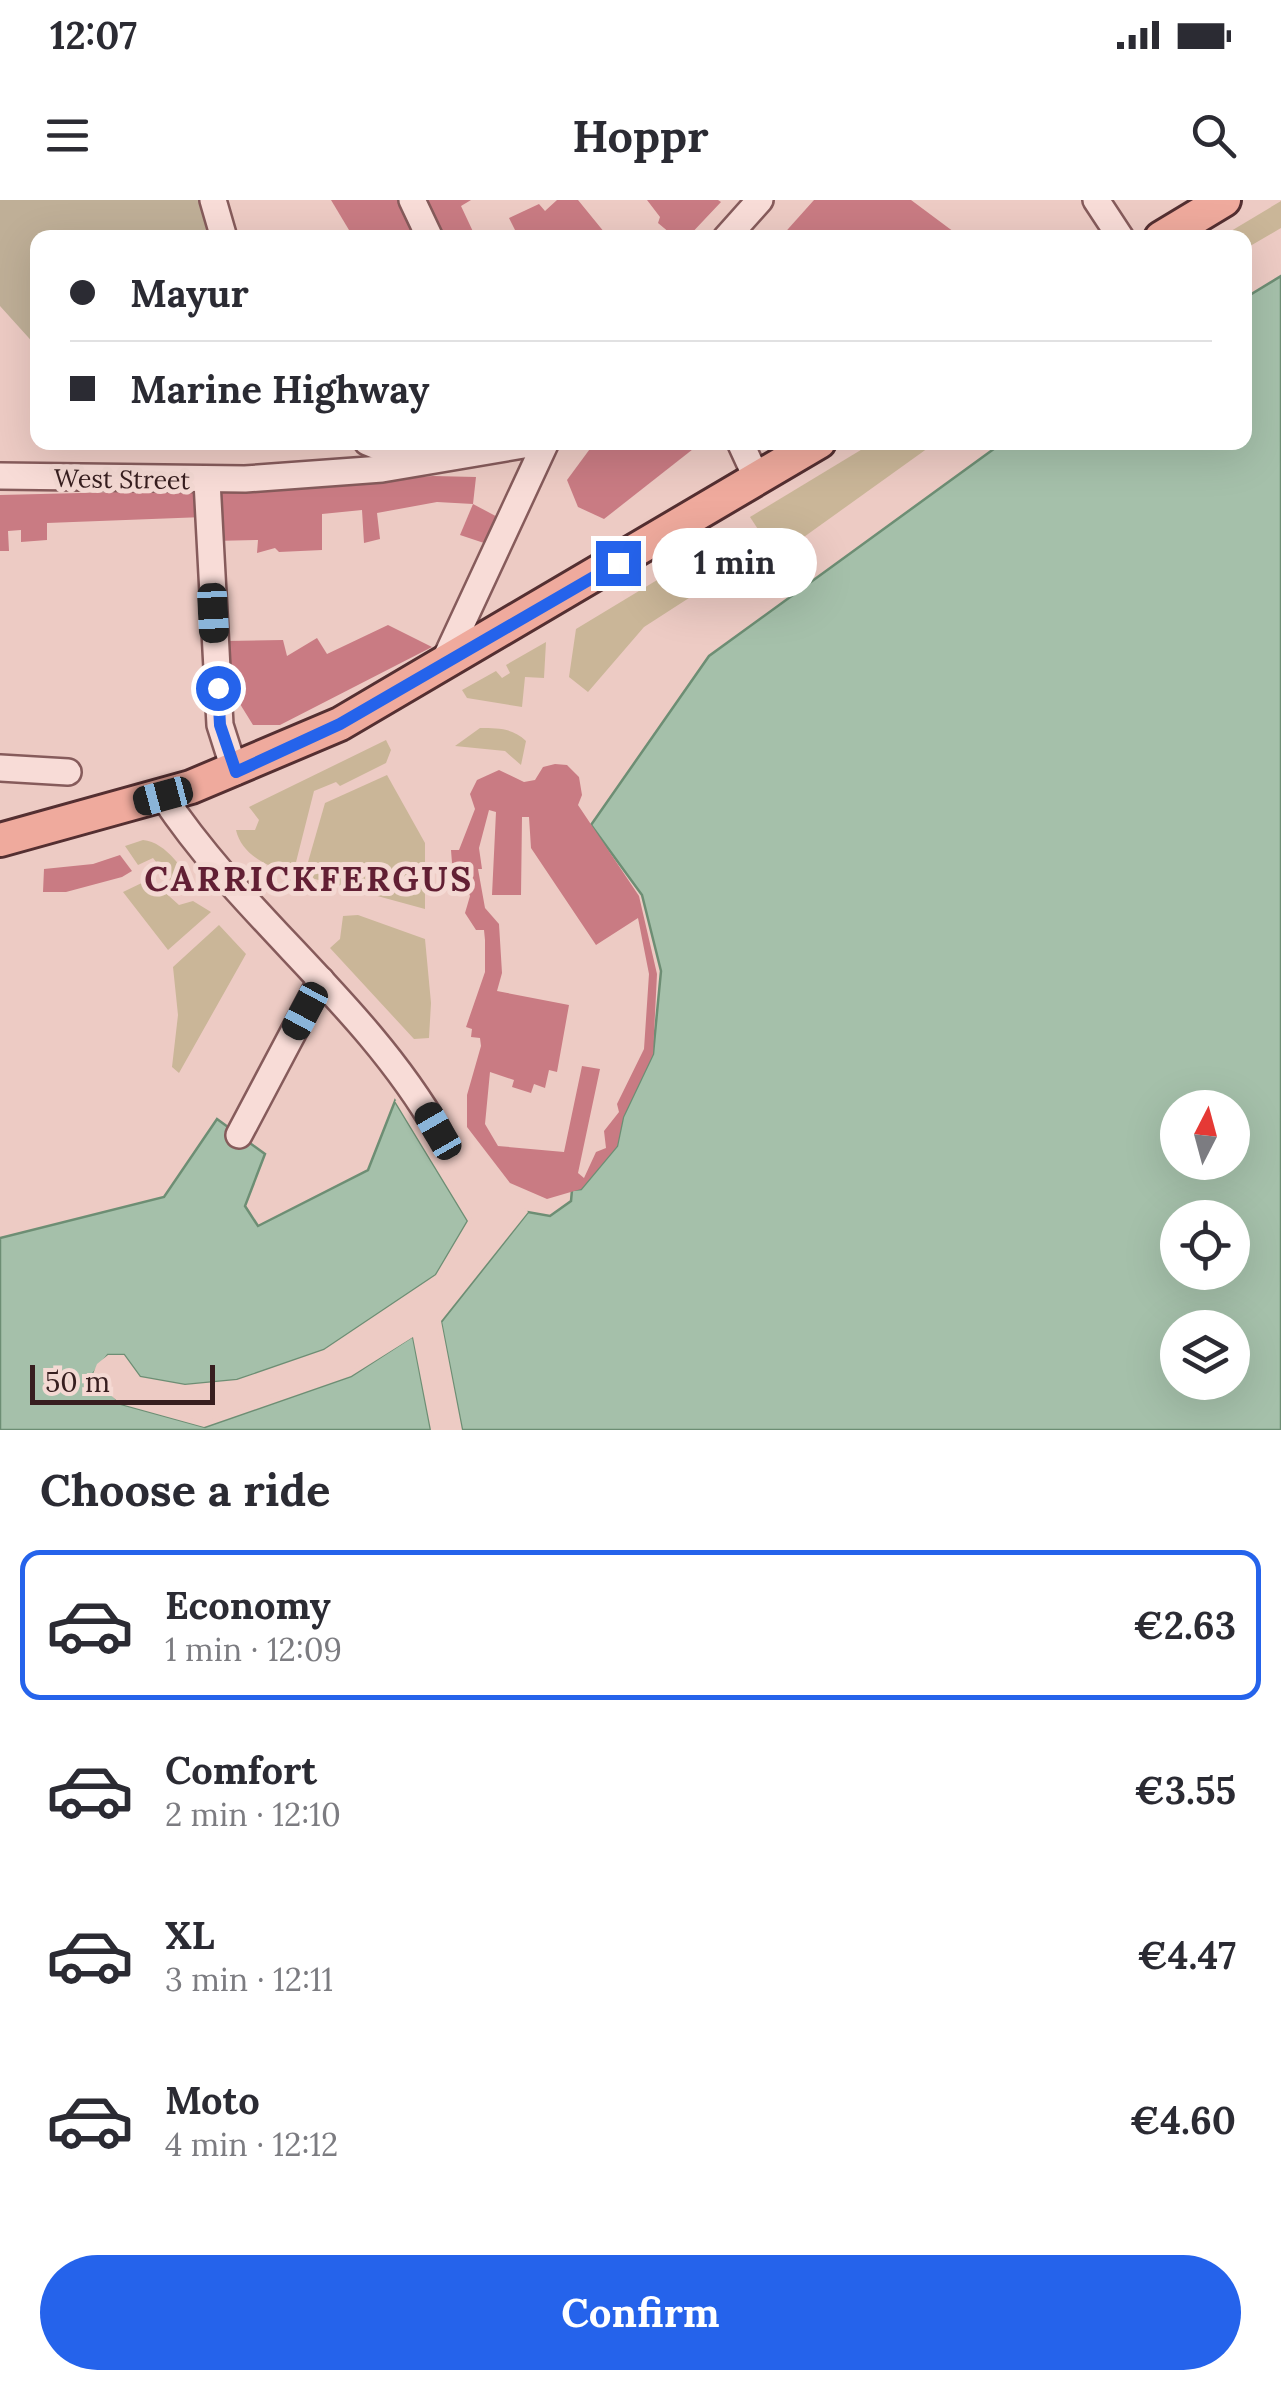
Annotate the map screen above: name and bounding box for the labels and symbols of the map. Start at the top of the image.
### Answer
street label: West Street [54,462,191,496]
callout: 1 min [653,528,818,598]
route end [596,541,641,586]
car [196,582,230,644]
route start [196,666,241,711]
car [130,774,196,818]
district label: CARRICKFERGUS [144,856,474,901]
car [278,977,332,1045]
north arrow [1160,1090,1250,1180]
car [410,1098,466,1164]
scale bar [30,1360,215,1404]

